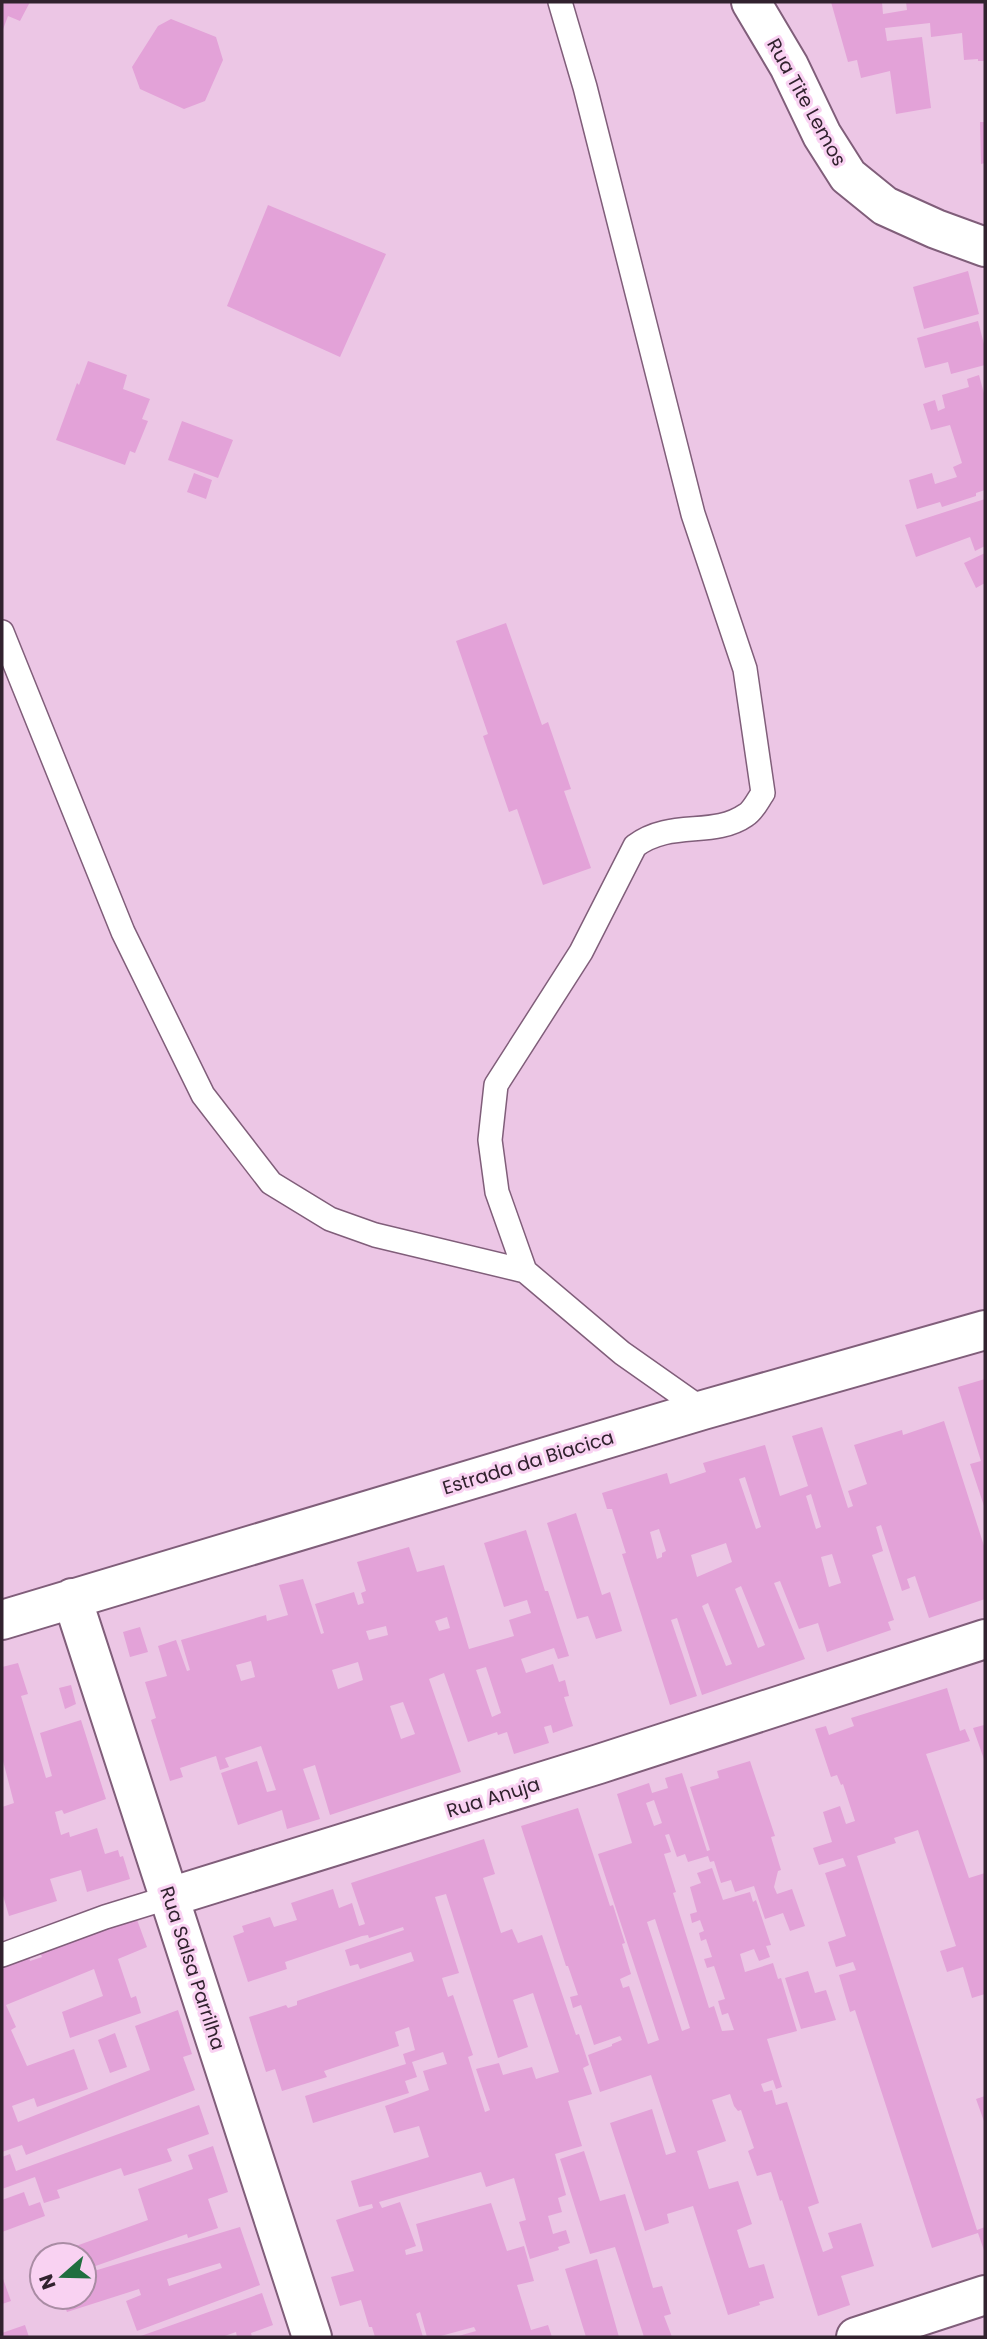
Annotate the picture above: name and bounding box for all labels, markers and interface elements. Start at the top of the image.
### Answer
street label: Rua Tite Lemos [760,34,853,171]
street label: Estrada da Biacica [439,1424,617,1501]
street label: Rua Anuja [443,1770,543,1824]
street label: Rua Salsa Parrilha [153,1883,232,2053]
north arrow [28,2241,98,2311]
text: N [32,2270,63,2293]

